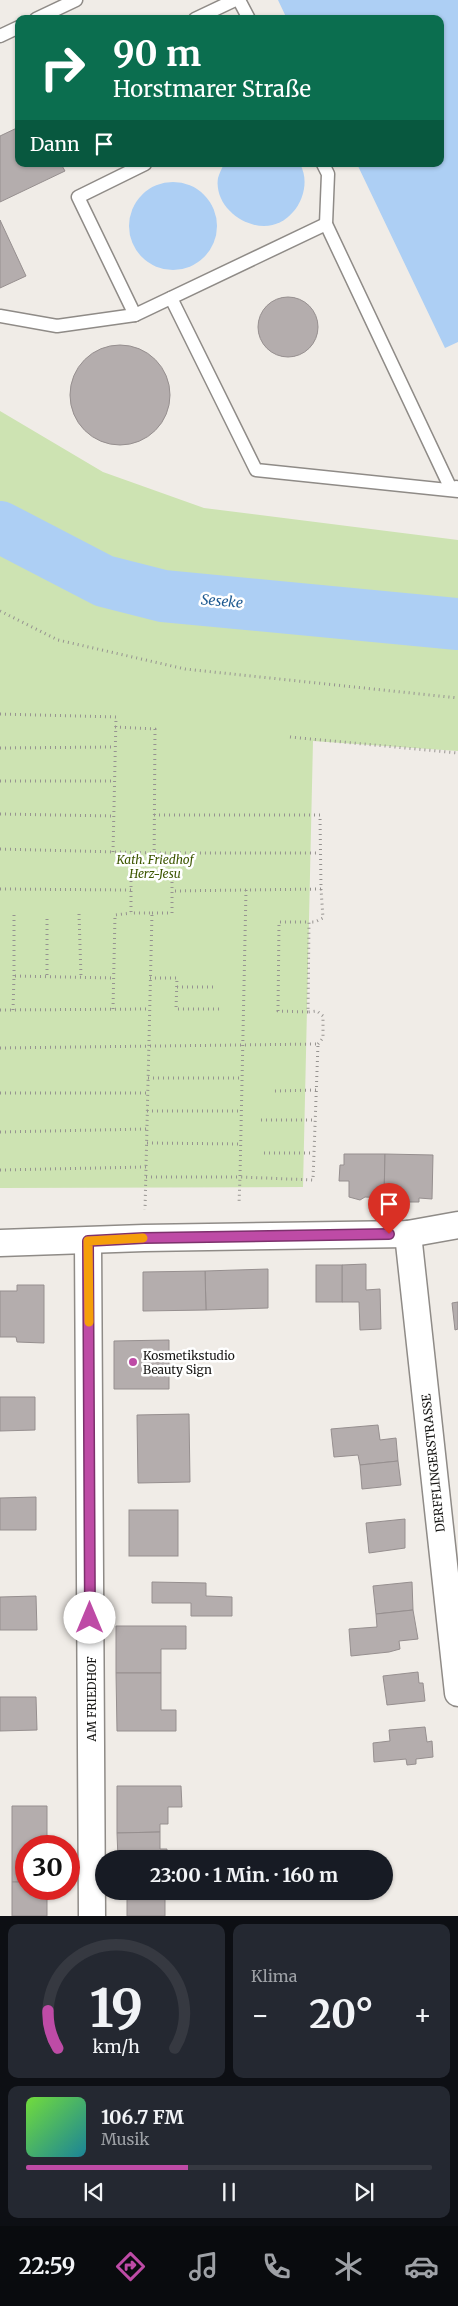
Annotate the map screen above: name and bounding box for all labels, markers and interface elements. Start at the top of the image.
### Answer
text: 90 m [113,32,201,76]
icon: right [30,35,95,100]
text: Horstmarer Straße [113,75,311,103]
icon: arrive [90,130,118,158]
text: Dann [30,132,80,156]
water label: Seseke [200,590,244,612]
park label: Kath. Friedhof Herz-Jesu [115,852,196,881]
pin [368,1183,410,1234]
icon: arrive [375,1190,403,1218]
place label: Kosmetikstudio Beauty Sign [143,1348,235,1377]
marker: Kosmetikstudio Beauty Sign [127,1356,139,1368]
street label: DERFFLINGERSTRASSE [418,1393,448,1533]
position arrow [63,1591,115,1643]
street label: AM FRIEDHOF [84,1656,99,1743]
speed limit sign: 30 [15,1835,80,1900]
text: 23:00 · 1 Min. · 160 m [150,1863,338,1887]
text: Klima [251,1966,297,1986]
text: 19 [90,1976,143,2041]
text: 20° [309,1991,374,2038]
text: − [251,1997,270,2033]
text: + [413,1997,432,2033]
text: km/h [93,2035,140,2058]
text: 106.7 FM [101,2105,184,2129]
text: Musik [101,2129,149,2149]
icon: previous [80,2178,108,2206]
icon: pause [215,2178,243,2206]
icon: next [350,2178,378,2206]
icon: directions [113,2249,148,2284]
icon: music [186,2249,221,2284]
icon: phone [259,2249,294,2284]
icon: climate [331,2249,366,2284]
icon: car [404,2249,439,2284]
text: 22:59 [19,2252,75,2280]

